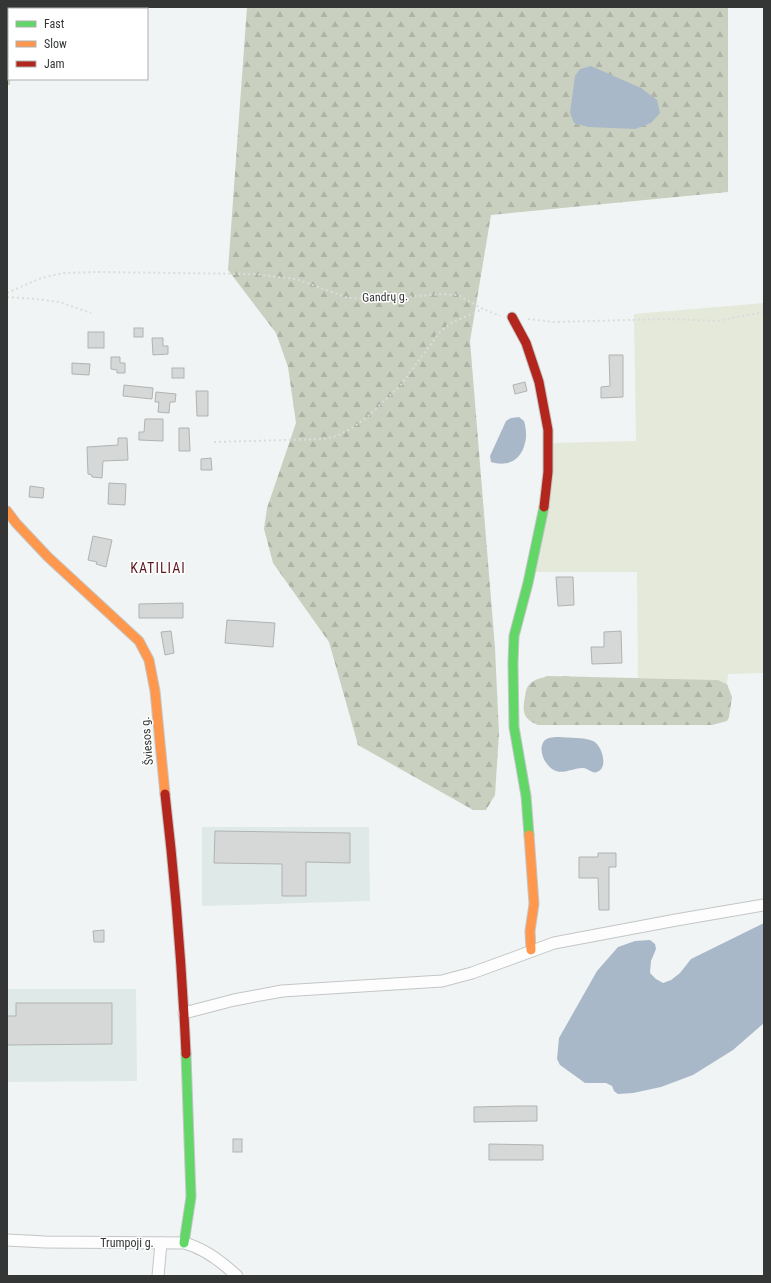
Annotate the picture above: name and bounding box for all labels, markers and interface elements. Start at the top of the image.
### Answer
legend [8,8,148,80]
text: Fast [44,17,65,31]
text: Slow [44,37,67,51]
text: Jam [44,57,65,71]
street label: Gandrų g. [362,289,408,305]
district label: KATILIAI [130,560,186,576]
street label: Šviesos g. [137,716,156,766]
street label: Trumpoji g. [100,1236,154,1250]

